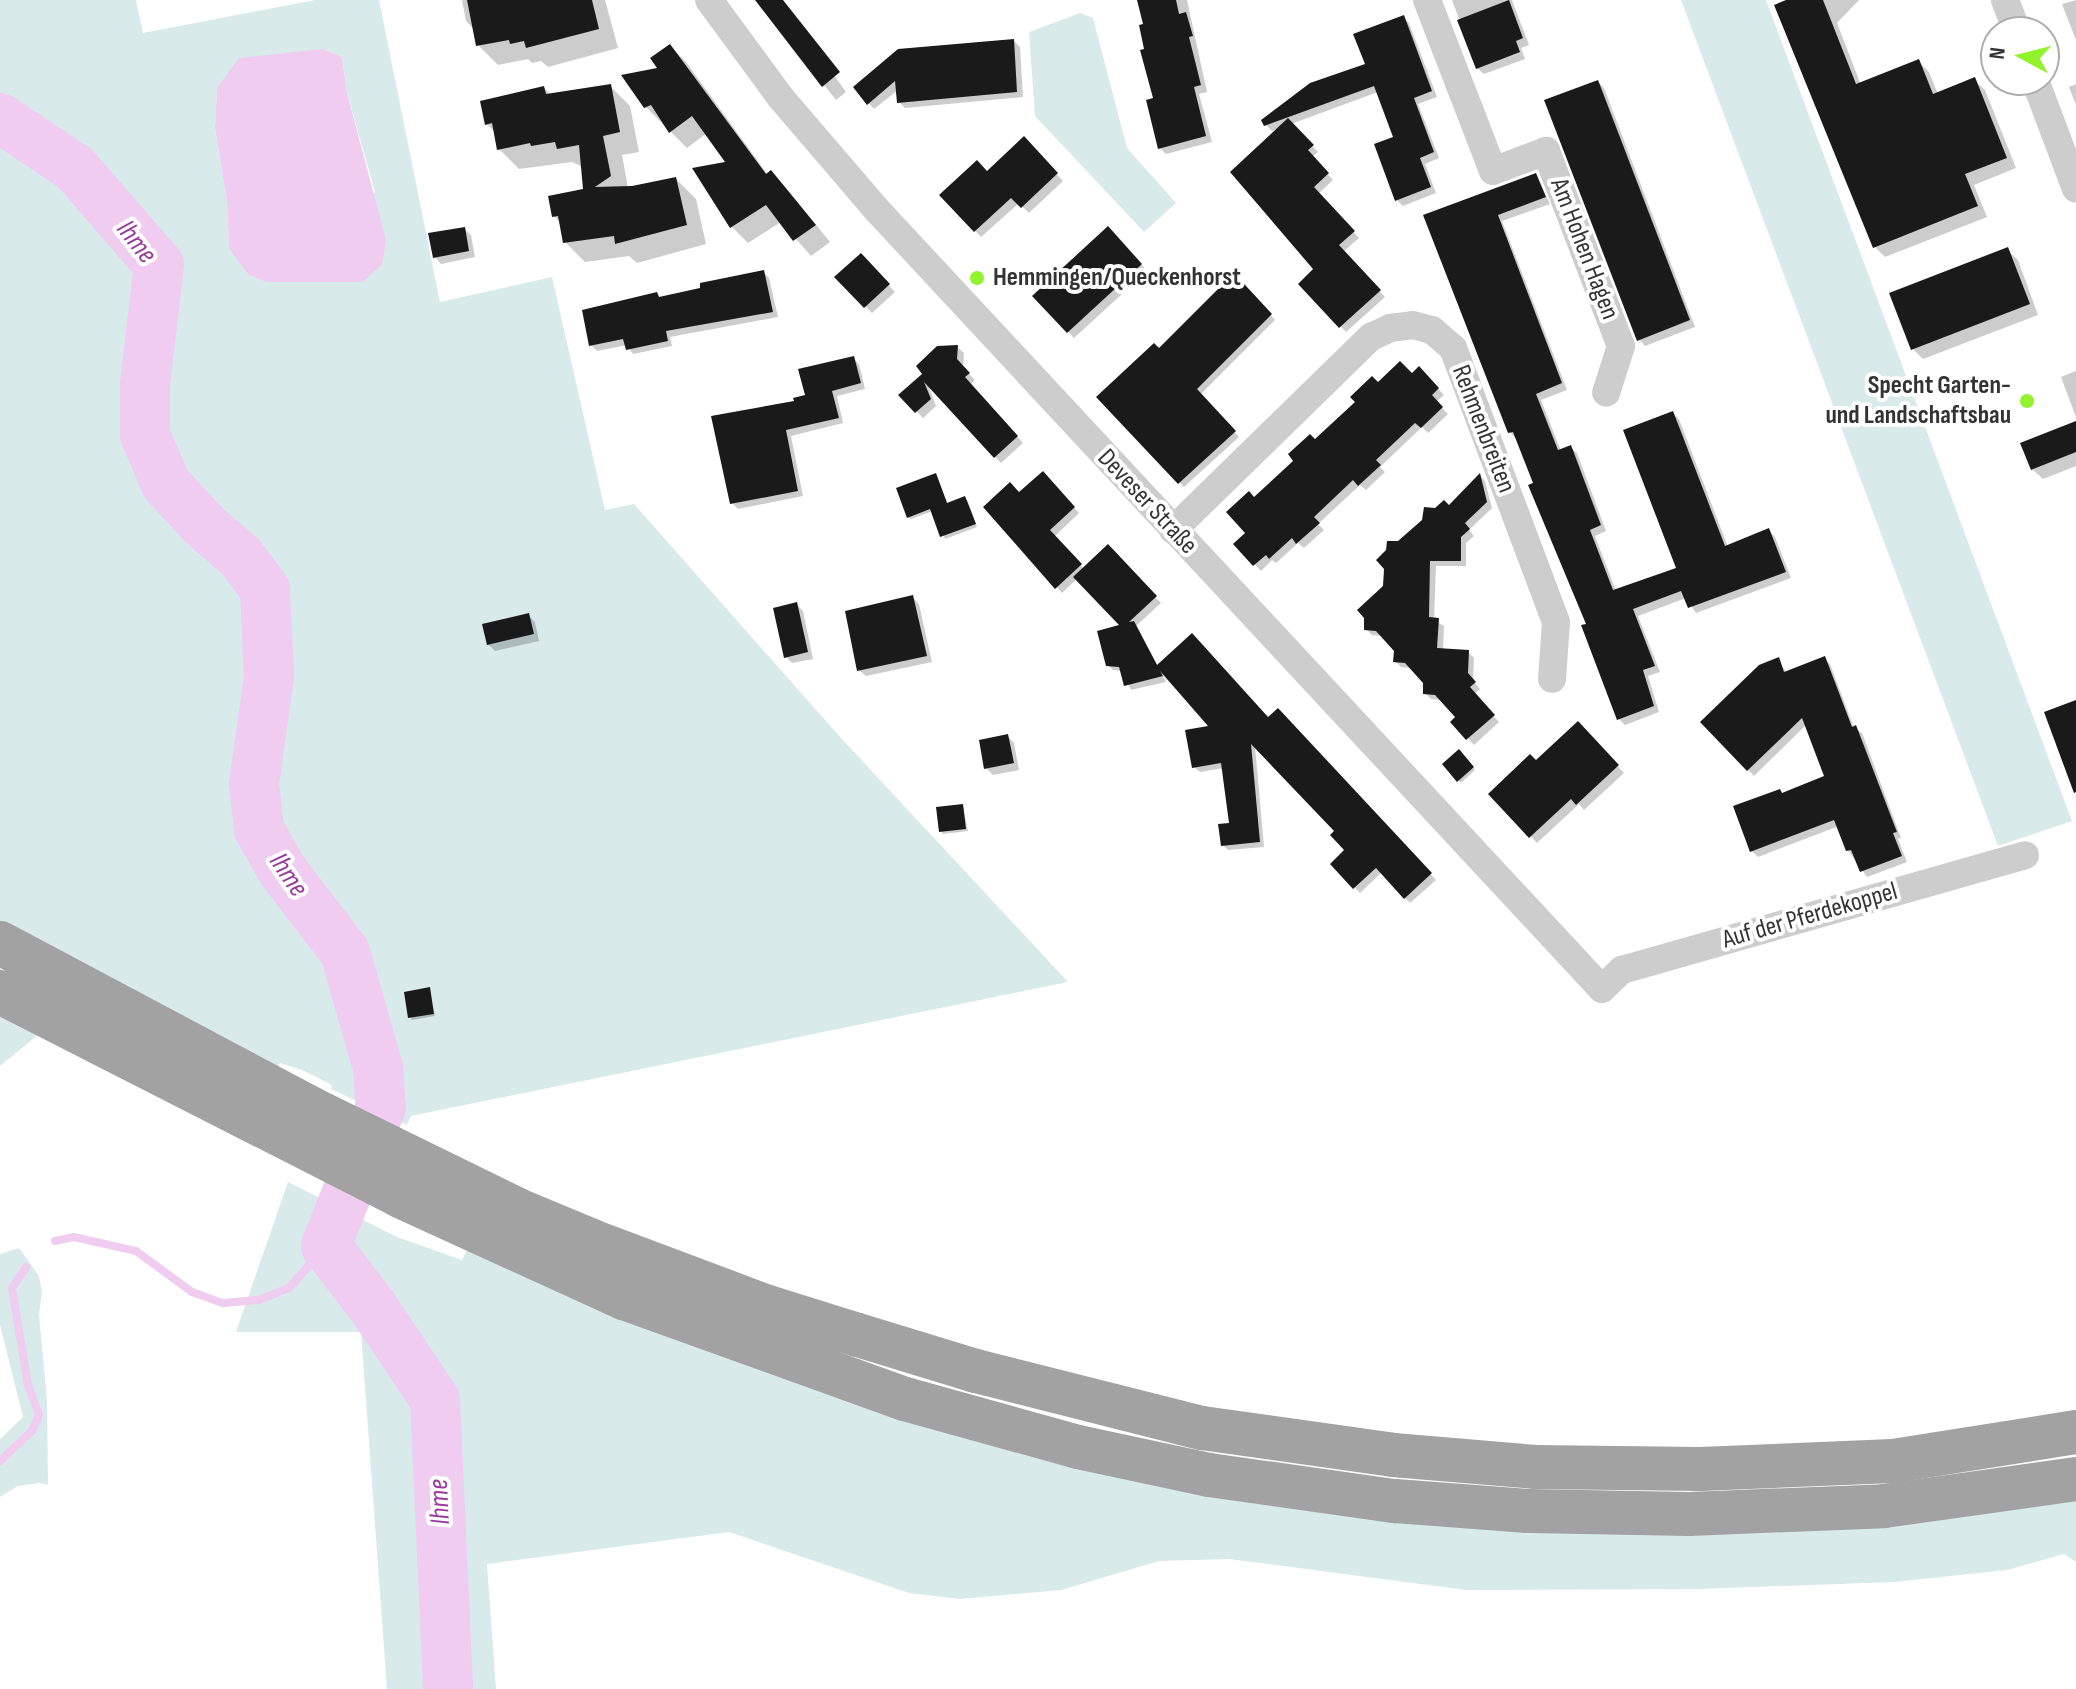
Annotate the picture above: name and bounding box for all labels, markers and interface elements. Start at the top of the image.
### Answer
north arrow [1980,16,2060,96]
text: N [1984,46,2012,61]
street label: Am Hohen Hagen [1543,174,1625,324]
water label: Ihme [109,214,163,270]
place label: Hemmingen/Queckenhorst [993,262,1241,294]
marker: Hemmingen/Queckenhorst [968,269,986,287]
street label: Rehmenbreiten [1444,361,1522,497]
place label: Specht Garten- und Landschaftsbau [1825,370,2011,432]
marker: Specht Garten- und Landschaftsbau [2018,392,2036,410]
street label: Deveser Straße [1090,443,1204,561]
water label: Ihme [261,847,315,903]
street label: Auf der Pferdekoppel [1719,876,1901,956]
water label: Ihme [422,1478,458,1526]

